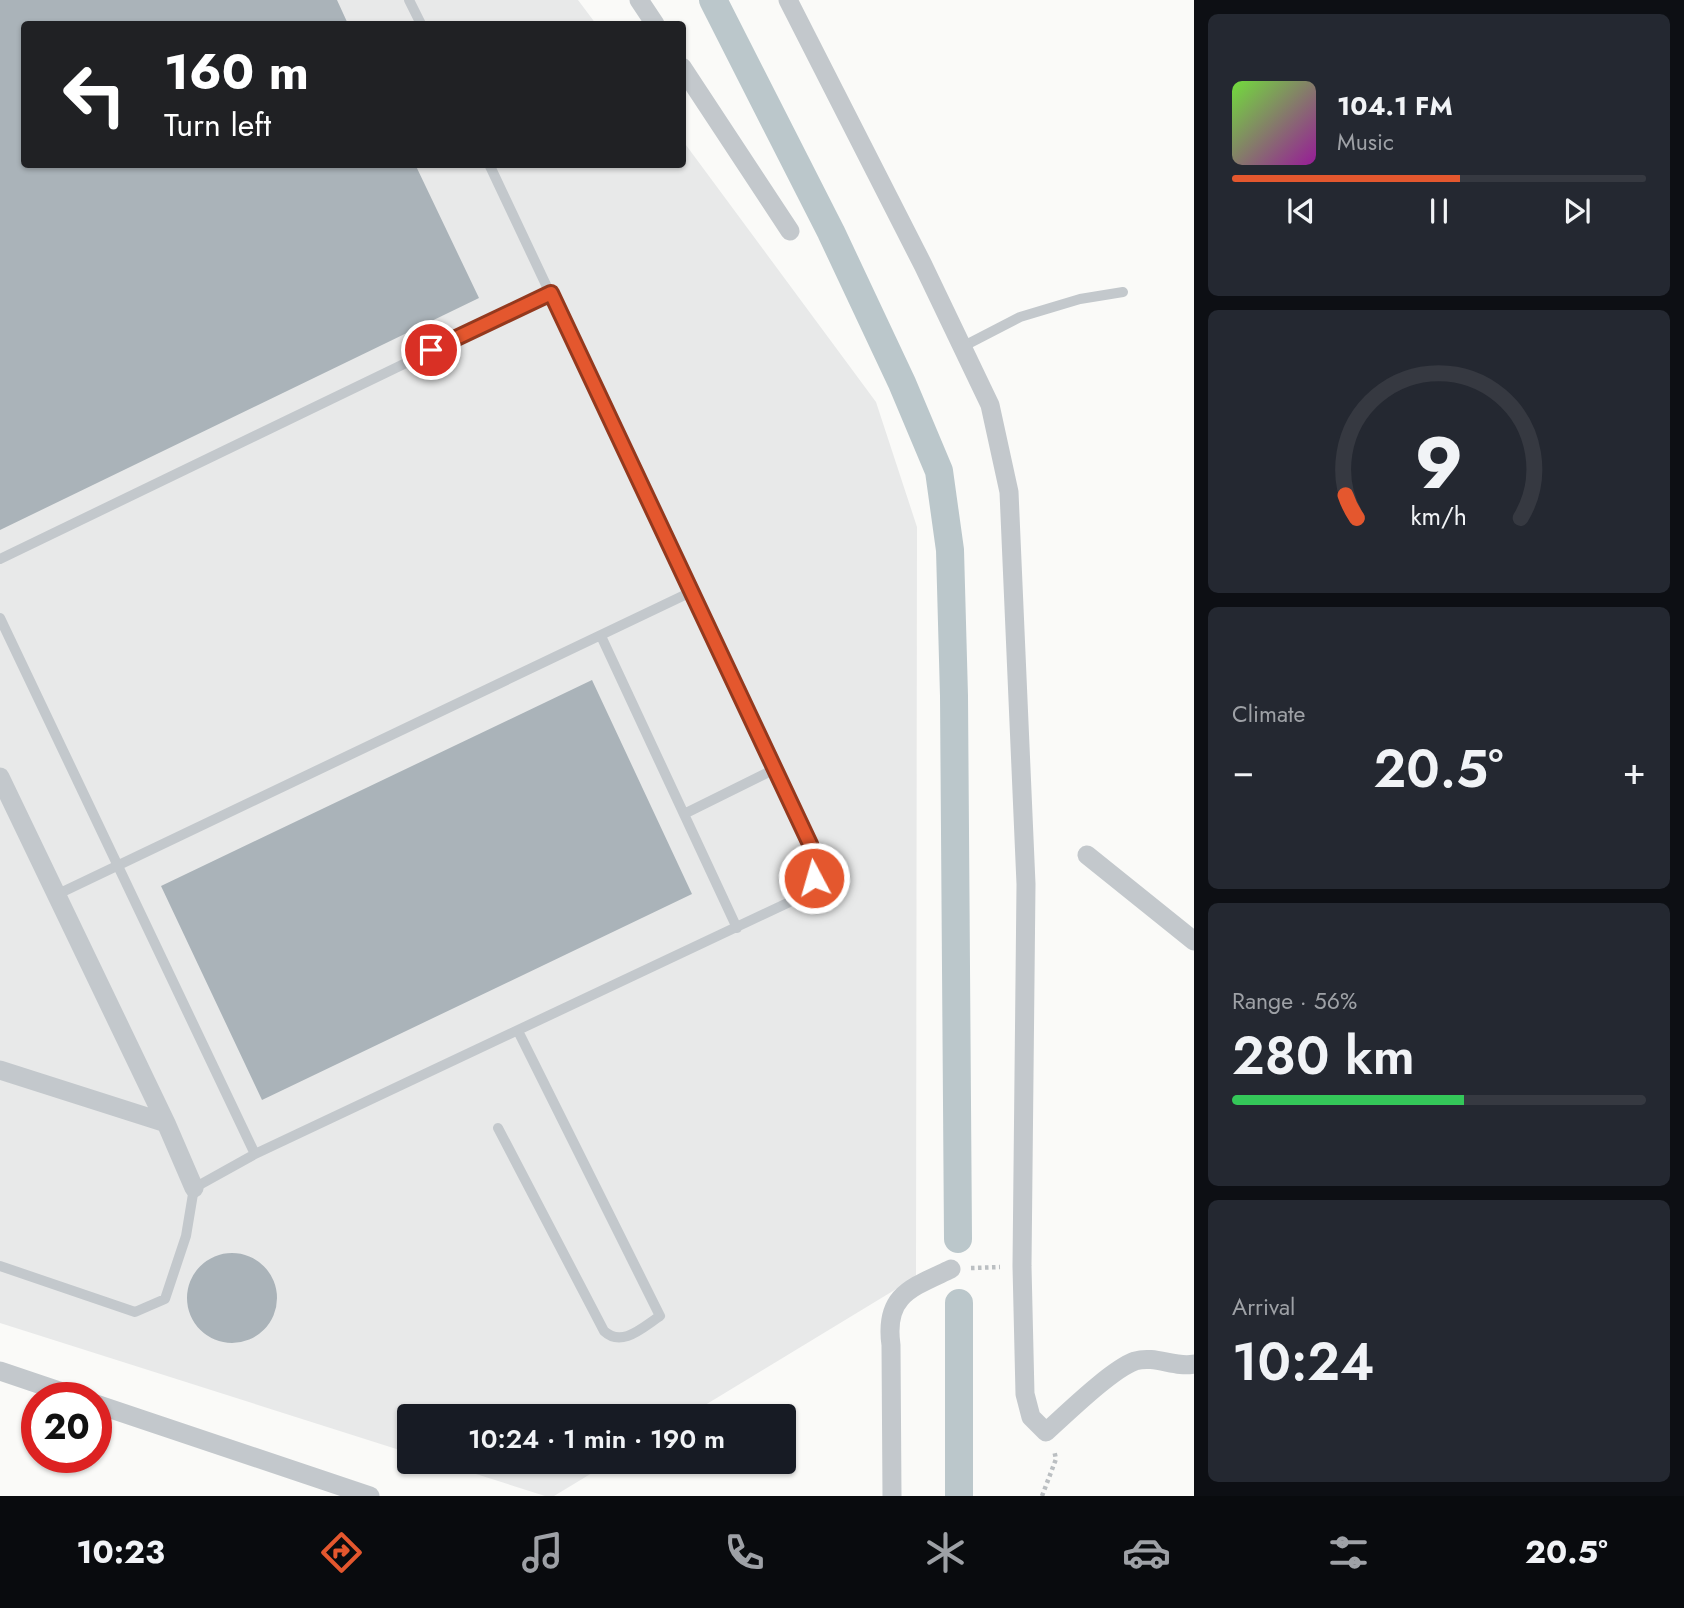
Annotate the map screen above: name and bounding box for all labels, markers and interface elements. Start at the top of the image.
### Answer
text: 160 m [164,37,309,107]
icon: left [49,49,140,140]
text: 104.1 FM [1337,87,1453,125]
text: Turn left [164,102,271,148]
text: Music [1337,125,1394,159]
icon: previous [1282,192,1320,230]
icon: pause [1420,192,1458,230]
icon: next [1558,192,1596,230]
pin [401,320,461,380]
icon: arrive [412,331,450,369]
text: 9 [1415,410,1463,515]
text: km/h [1411,497,1467,533]
text: Climate [1232,697,1305,731]
text: 20.5° [1374,731,1503,807]
text: − [1232,743,1254,798]
text: + [1623,743,1646,798]
position arrow [777,841,851,915]
text: Range · 56% [1232,984,1357,1018]
text: 280 km [1232,1018,1415,1094]
text: Arrival [1232,1290,1295,1324]
text: 10:24 [1232,1324,1374,1400]
speed limit sign: 20 [21,1382,112,1473]
text: 10:24 · 1 min · 190 m [468,1420,725,1458]
icon: directions [317,1528,366,1577]
icon: music [518,1528,567,1577]
icon: phone [720,1528,769,1577]
icon: climate [921,1528,970,1577]
icon: car [1122,1528,1171,1577]
icon: filters [1324,1528,1373,1577]
text: 10:23 [76,1529,165,1575]
text: 20.5° [1525,1529,1608,1575]

